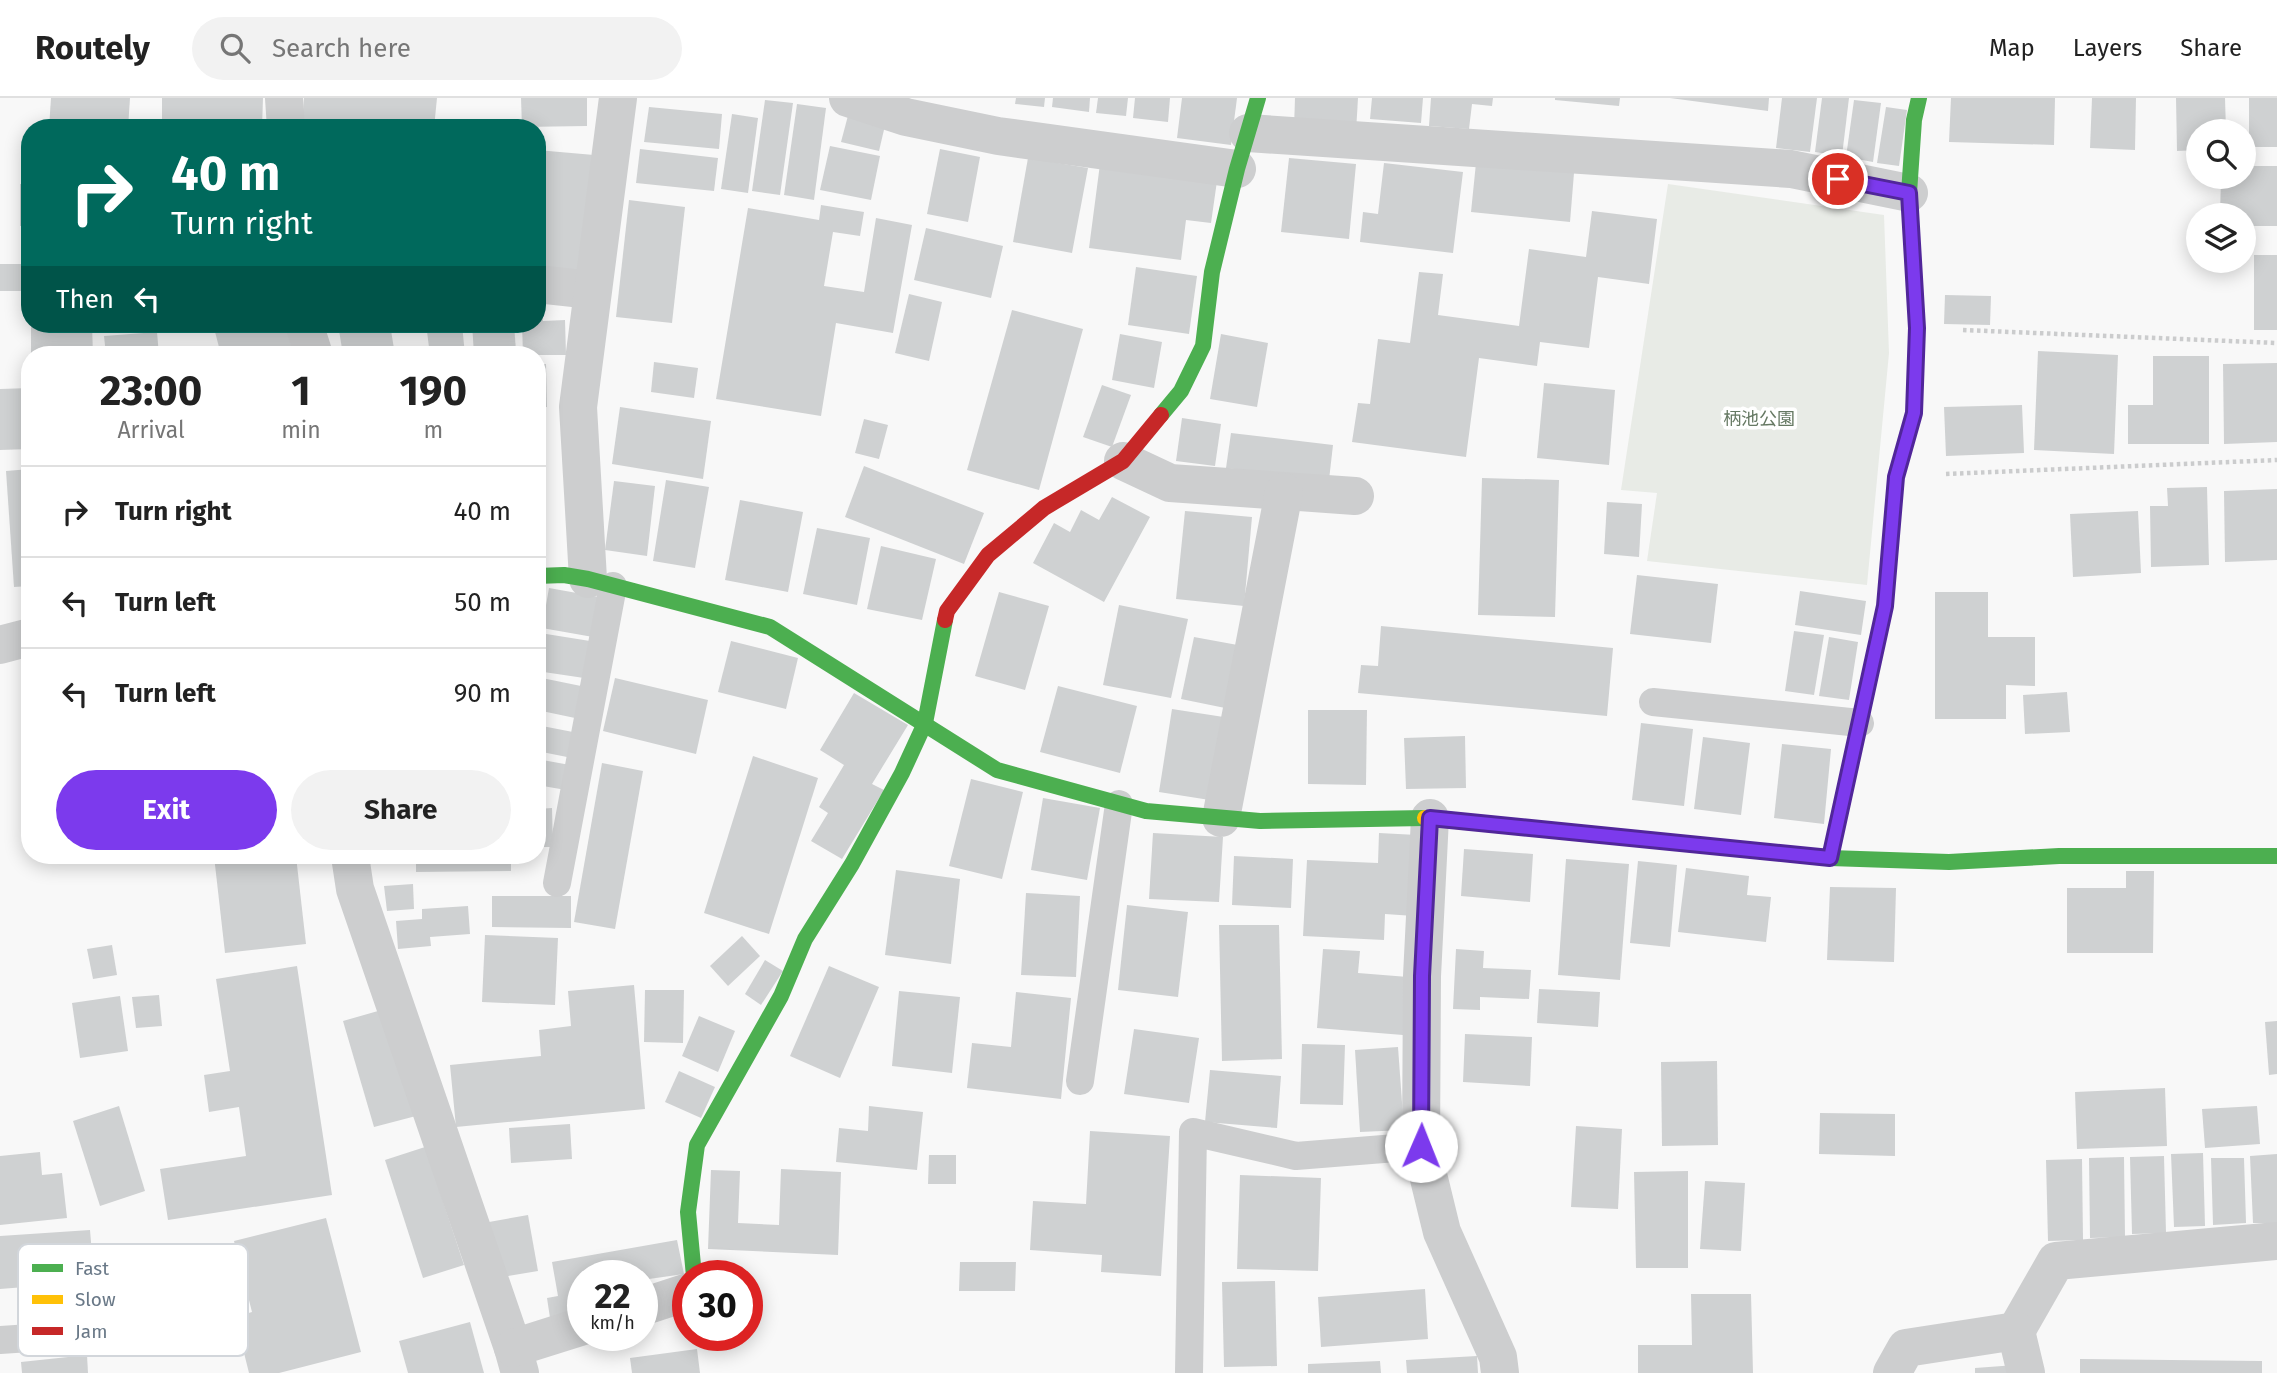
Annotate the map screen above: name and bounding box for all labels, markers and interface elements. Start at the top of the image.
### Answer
search box [192,17,682,80]
text: Routely [35,28,150,68]
icon: search [216,29,254,67]
text: Search here [272,33,411,64]
text: Map [1989,34,2035,62]
text: Layers [2073,34,2142,62]
text: Share [2180,34,2242,62]
map controls [2186,119,2256,273]
button: search [2186,119,2256,189]
text: 40 m [171,144,280,203]
icon: right [56,147,147,238]
pin [1808,149,1868,209]
icon: arrive [1819,160,1857,198]
button: layers [2186,203,2256,273]
text: Turn right [171,204,313,242]
icon: left [128,280,166,318]
text: Then [56,284,114,315]
text: 23:00 [100,366,202,416]
text: 1 [291,366,311,416]
text: 190 [400,366,467,416]
park label: 柄池公園 [1723,408,1795,430]
text: Arrival [117,416,185,444]
text: min [281,416,321,444]
text: m [424,416,443,444]
icon: right [56,493,94,531]
text: Turn right [115,496,232,527]
text: 40 m [453,496,511,527]
icon: left [56,584,94,622]
text: Turn left [115,587,216,618]
text: 50 m [454,587,511,618]
icon: left [56,675,94,713]
text: Turn left [115,678,216,709]
text: 90 m [454,678,511,709]
button: Exit [56,770,277,850]
button: Share [291,770,511,850]
position arrow [1384,1109,1458,1183]
legend [18,1244,248,1356]
text: Fast [75,1257,109,1280]
speed limit sign: 30 [672,1260,763,1351]
text: 22 [594,1275,631,1317]
text: Slow [75,1288,116,1311]
text: km/h [590,1312,635,1334]
text: Jam [75,1320,107,1343]

